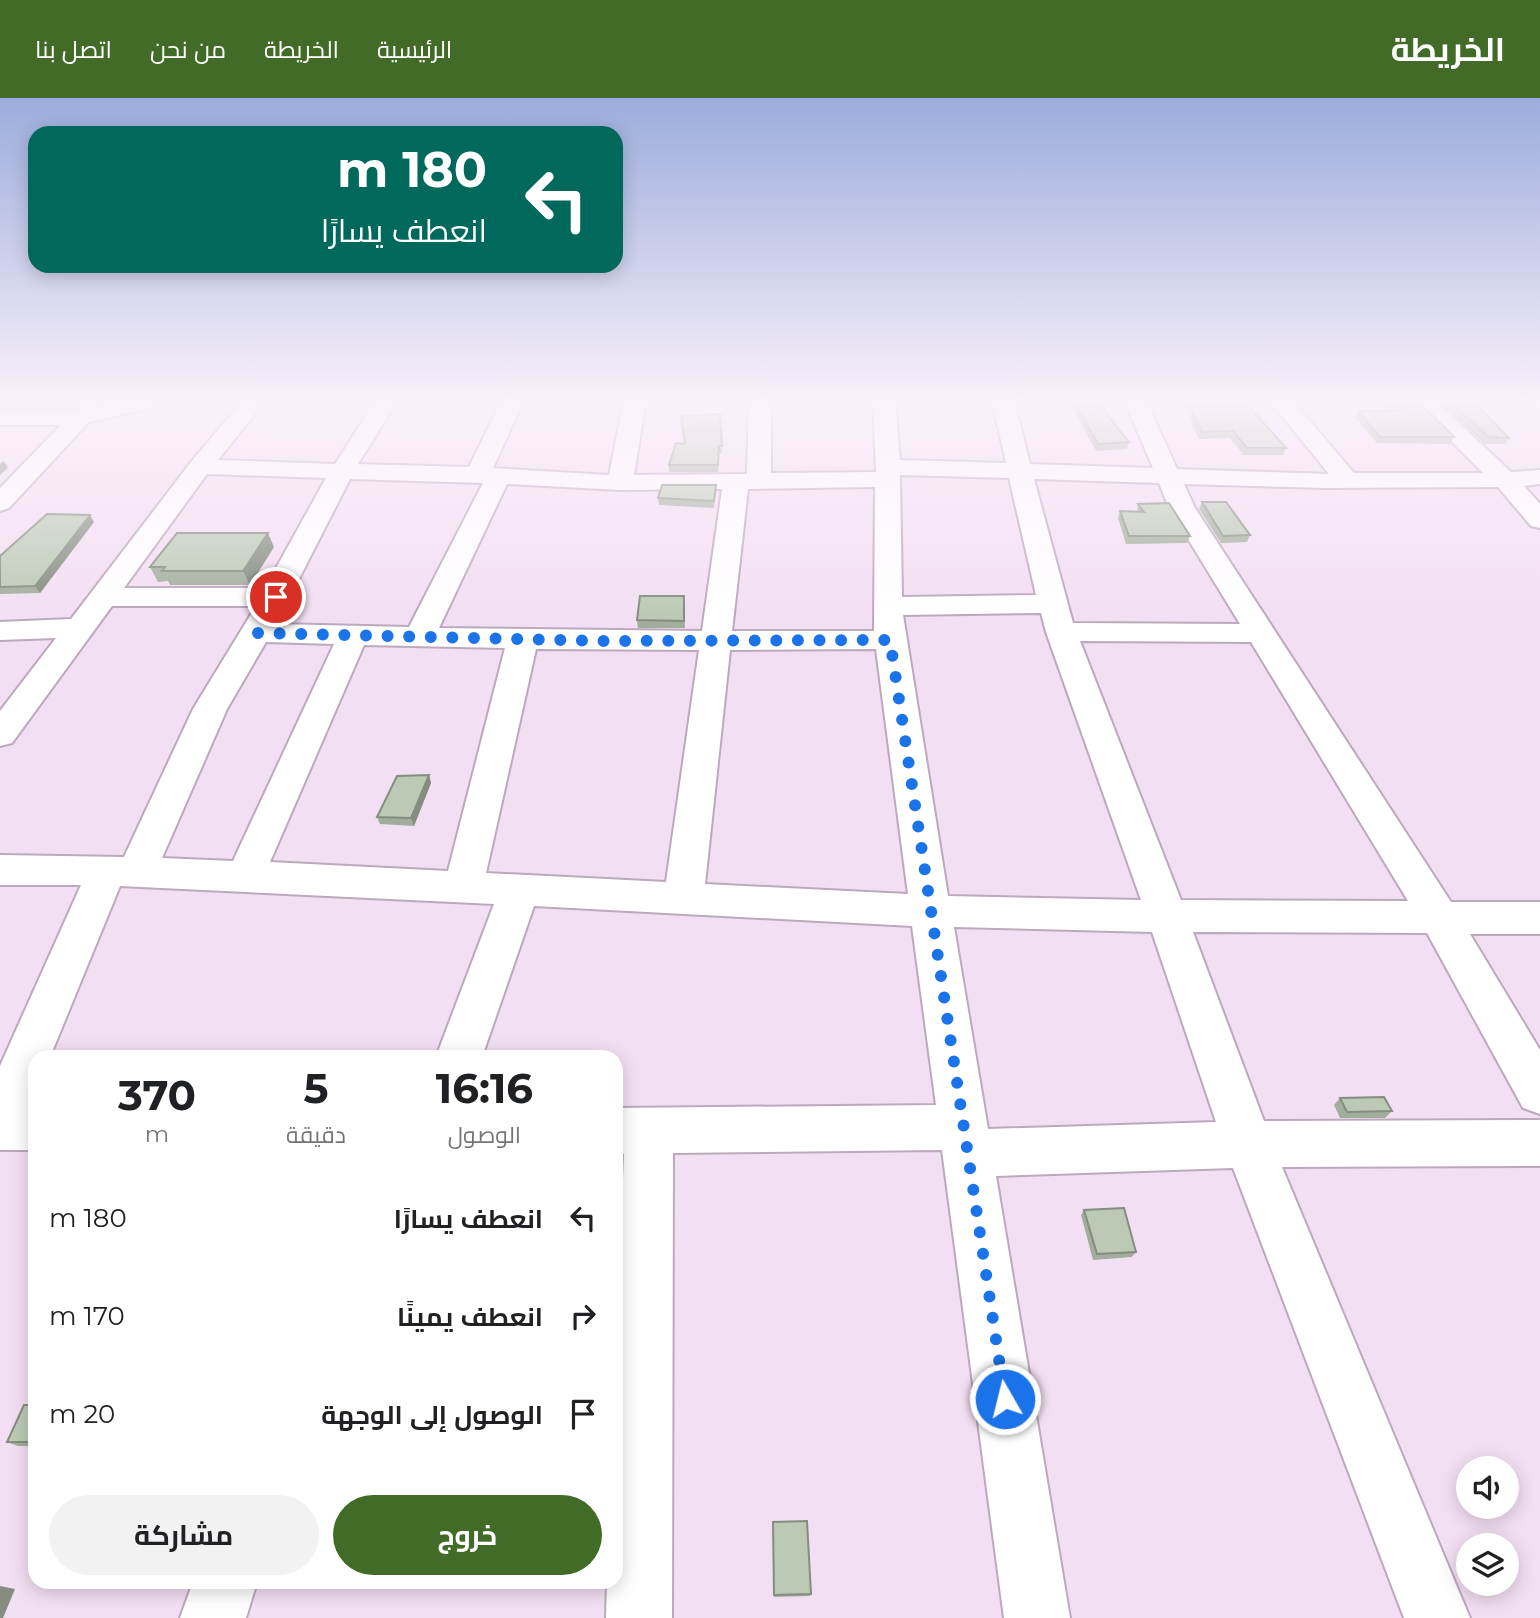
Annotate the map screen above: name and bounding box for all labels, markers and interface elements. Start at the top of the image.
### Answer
text: الخريطة [1391,29,1505,69]
text: اتصل بنا [35,35,112,64]
text: من نحن [150,35,226,64]
text: الخريطة [264,35,339,64]
text: الرئيسية [377,35,452,64]
text: 180 m [337,140,487,199]
icon: left [511,154,602,245]
text: انعطف يسارًا [321,211,487,250]
pin [246,567,306,627]
icon: arrive [257,578,295,616]
text: 5 [303,1062,328,1114]
text: 16:16 [436,1062,533,1114]
text: 370 [118,1069,196,1121]
text: m [145,1120,169,1148]
text: دقيقة [286,1121,346,1149]
text: الوصول [448,1121,521,1149]
icon: left [564,1199,602,1237]
text: 180 m [49,1202,127,1234]
text: انعطف يسارًا [394,1203,543,1235]
icon: right [564,1297,602,1335]
text: 170 m [49,1300,125,1332]
text: انعطف يمينًا [397,1301,543,1333]
position arrow [968,1362,1042,1436]
icon: arrive [564,1395,602,1433]
text: 20 m [49,1398,115,1430]
text: الوصول إلى الوجهة [321,1399,543,1431]
map controls [1456,1456,1519,1596]
button: sound [1456,1456,1519,1519]
button: مشاركة [49,1495,319,1575]
button: خروج [333,1495,602,1575]
button: layers [1456,1533,1519,1596]

